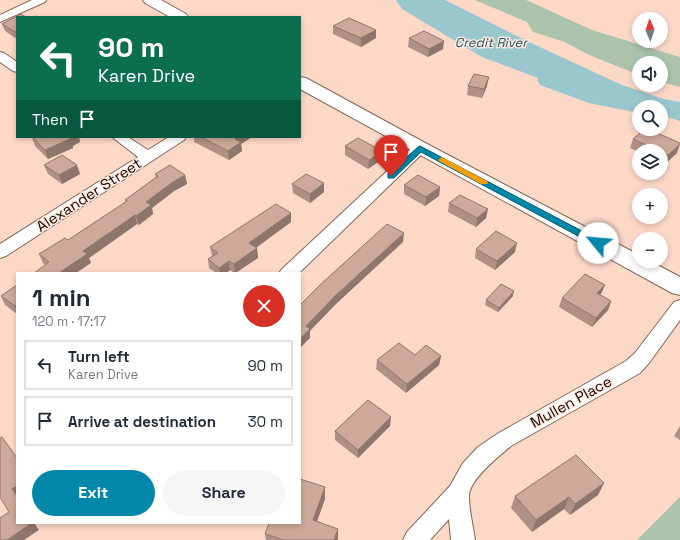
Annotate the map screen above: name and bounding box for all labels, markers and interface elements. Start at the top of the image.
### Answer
north arrow [632,12,668,48]
map controls [632,12,668,268]
text: 90 m [98,29,164,65]
icon: left [32,32,84,84]
water label: Credit River [455,34,529,51]
button: sound [632,56,668,92]
text: Karen Drive [98,64,195,87]
button: search [632,100,668,136]
icon: arrive [76,108,98,130]
text: Then [32,110,68,129]
pin [374,135,408,176]
icon: arrive [380,141,402,163]
button: layers [632,144,668,180]
street label: Alexander Street [32,153,145,236]
button: + [632,188,668,224]
position arrow [577,222,619,264]
button: − [632,232,668,268]
text: 1 min [32,282,91,313]
button: close [243,285,285,327]
text: 120 m · 17:17 [32,313,106,330]
text: Turn left [68,347,130,366]
icon: left [34,354,56,376]
text: 90 m [247,356,283,375]
text: Karen Drive [68,366,138,383]
street label: Mullen Place [527,371,615,432]
icon: arrive [34,410,56,432]
text: Arrive at destination [68,412,216,431]
text: 30 m [248,412,283,431]
button: Exit [32,470,155,516]
button: Share [163,470,285,516]

